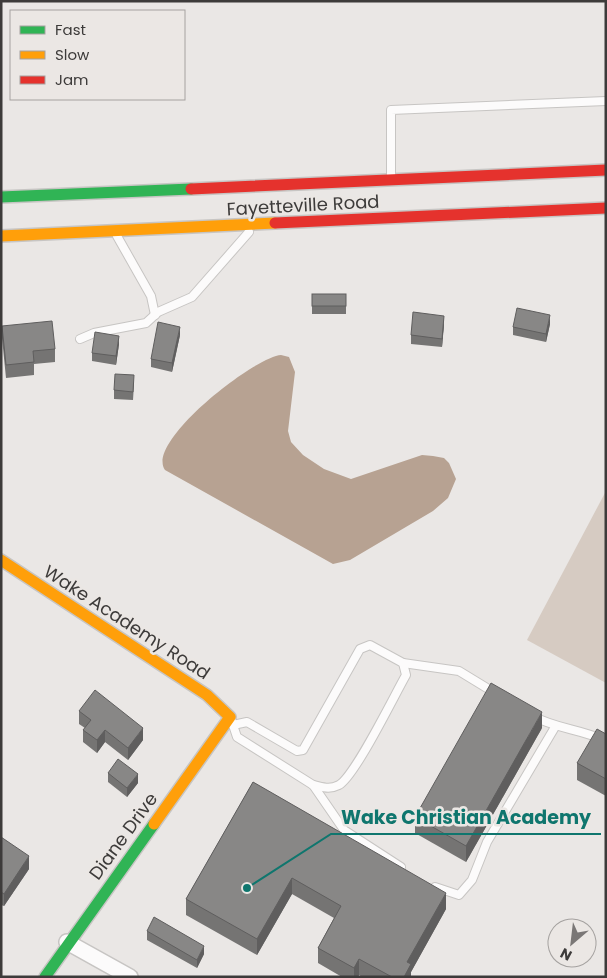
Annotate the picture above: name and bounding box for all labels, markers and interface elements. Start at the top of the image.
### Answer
legend [10,10,185,100]
text: Fast [55,19,86,40]
text: Slow [55,44,90,65]
text: Jam [55,69,89,90]
street label: Fayetteville Road [226,189,380,221]
street label: Wake Academy Road [39,559,215,685]
street label: Diane Drive [83,787,163,885]
callout: Wake Christian Academy [331,800,601,834]
text: Wake Christian Academy [341,804,592,831]
north arrow [547,918,597,968]
text: N [557,943,575,966]

